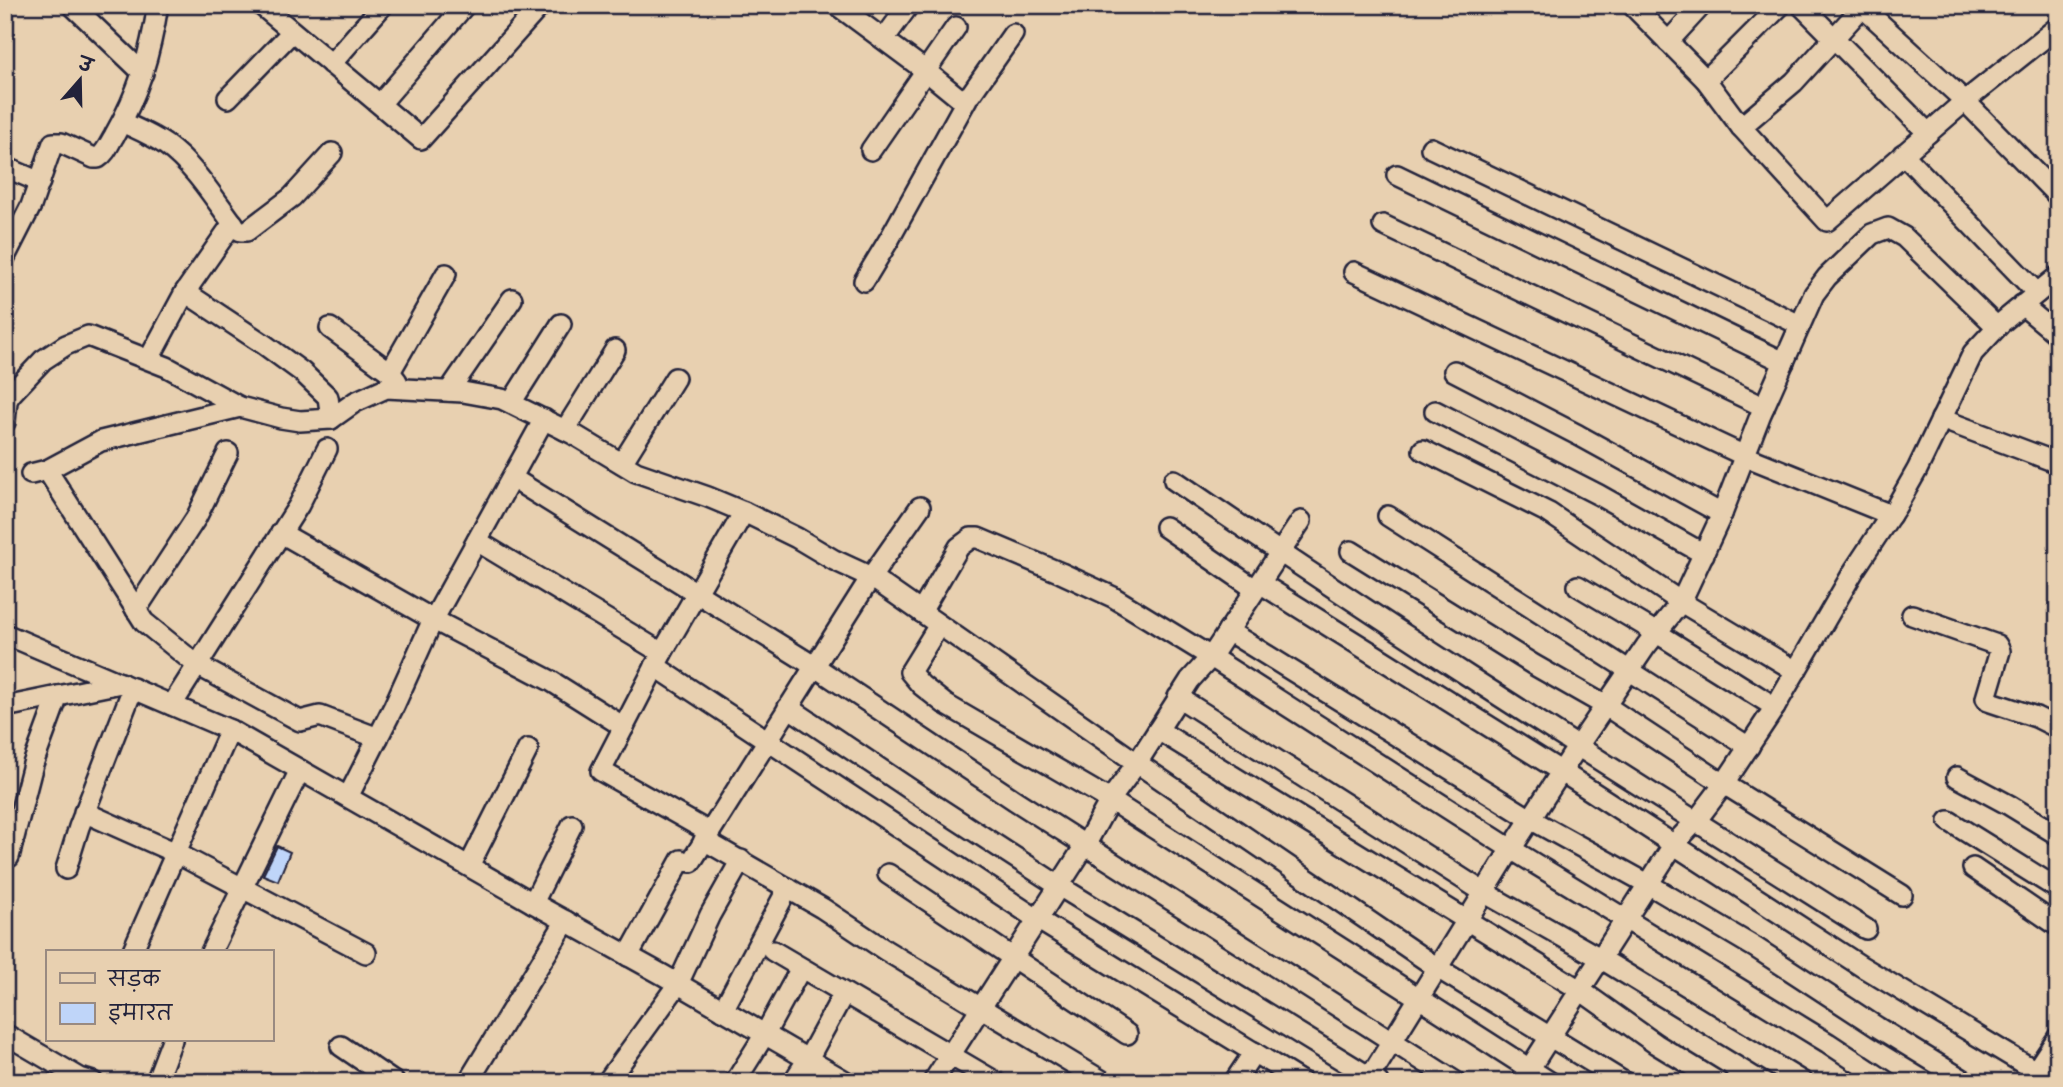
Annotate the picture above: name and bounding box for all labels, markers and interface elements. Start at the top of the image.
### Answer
north arrow [46,46,116,116]
text: उ [73,50,98,81]
legend [46,950,273,1042]
text: सड़क [107,965,161,994]
text: इमारत [108,999,174,1028]

